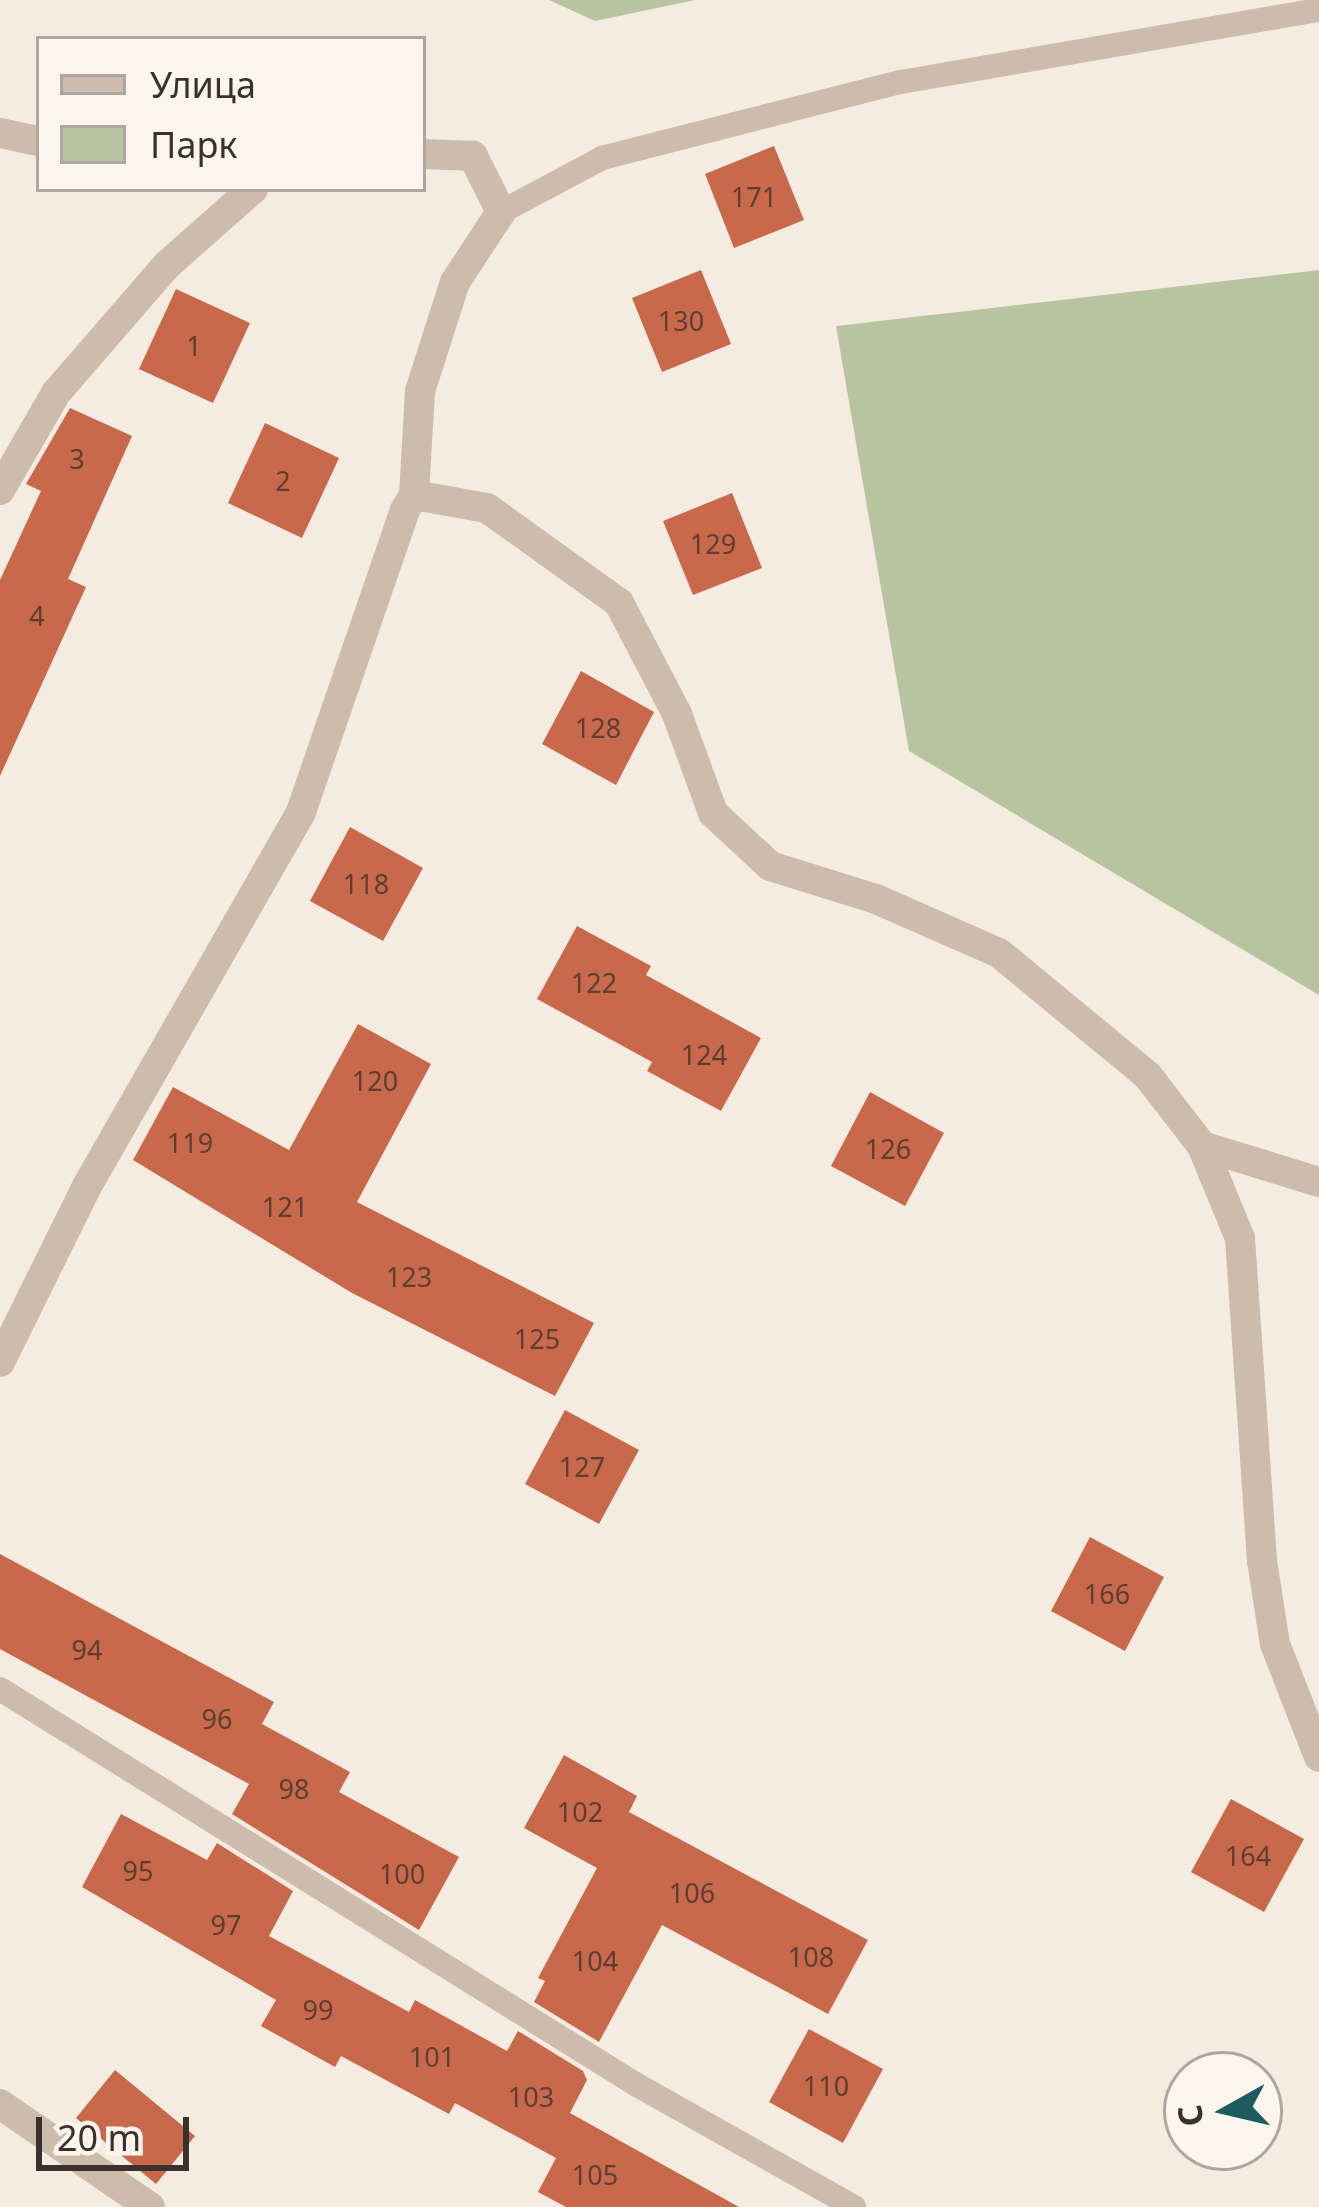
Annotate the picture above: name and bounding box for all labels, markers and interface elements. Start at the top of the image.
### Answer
legend [36,36,426,192]
text: Улица [150,60,256,109]
text: Парк [150,120,237,169]
house number: 171 [731,181,777,213]
house number: 130 [658,305,704,337]
house number: 1 [186,330,202,362]
house number: 3 [69,443,85,475]
house number: 2 [275,465,291,497]
house number: 129 [690,528,736,560]
house number: 4 [29,600,45,632]
house number: 128 [575,712,621,744]
house number: 118 [343,868,389,900]
house number: 122 [571,967,617,999]
house number: 124 [681,1039,727,1071]
house number: 120 [352,1065,398,1097]
house number: 119 [167,1127,213,1159]
house number: 126 [865,1133,911,1165]
house number: 121 [262,1191,308,1223]
house number: 123 [386,1261,432,1293]
house number: 125 [514,1323,560,1355]
house number: 127 [559,1451,605,1483]
house number: 166 [1084,1578,1130,1610]
house number: 94 [72,1634,102,1666]
house number: 96 [202,1703,232,1735]
house number: 98 [279,1773,309,1805]
house number: 102 [557,1796,603,1828]
house number: 164 [1225,1840,1271,1872]
house number: 95 [123,1855,153,1887]
house number: 100 [379,1858,425,1890]
house number: 106 [669,1877,715,1909]
house number: 97 [211,1909,241,1941]
house number: 108 [788,1941,834,1973]
house number: 104 [572,1945,618,1977]
house number: 99 [303,1994,333,2026]
house number: 101 [409,2041,455,2073]
north arrow [1163,2051,1283,2171]
house number: 110 [803,2070,849,2102]
house number: 103 [508,2081,554,2113]
scale bar [42,2093,195,2167]
text: С [1166,2102,1214,2129]
text: 20 m [57,2113,141,2162]
house number: 105 [572,2159,618,2191]

